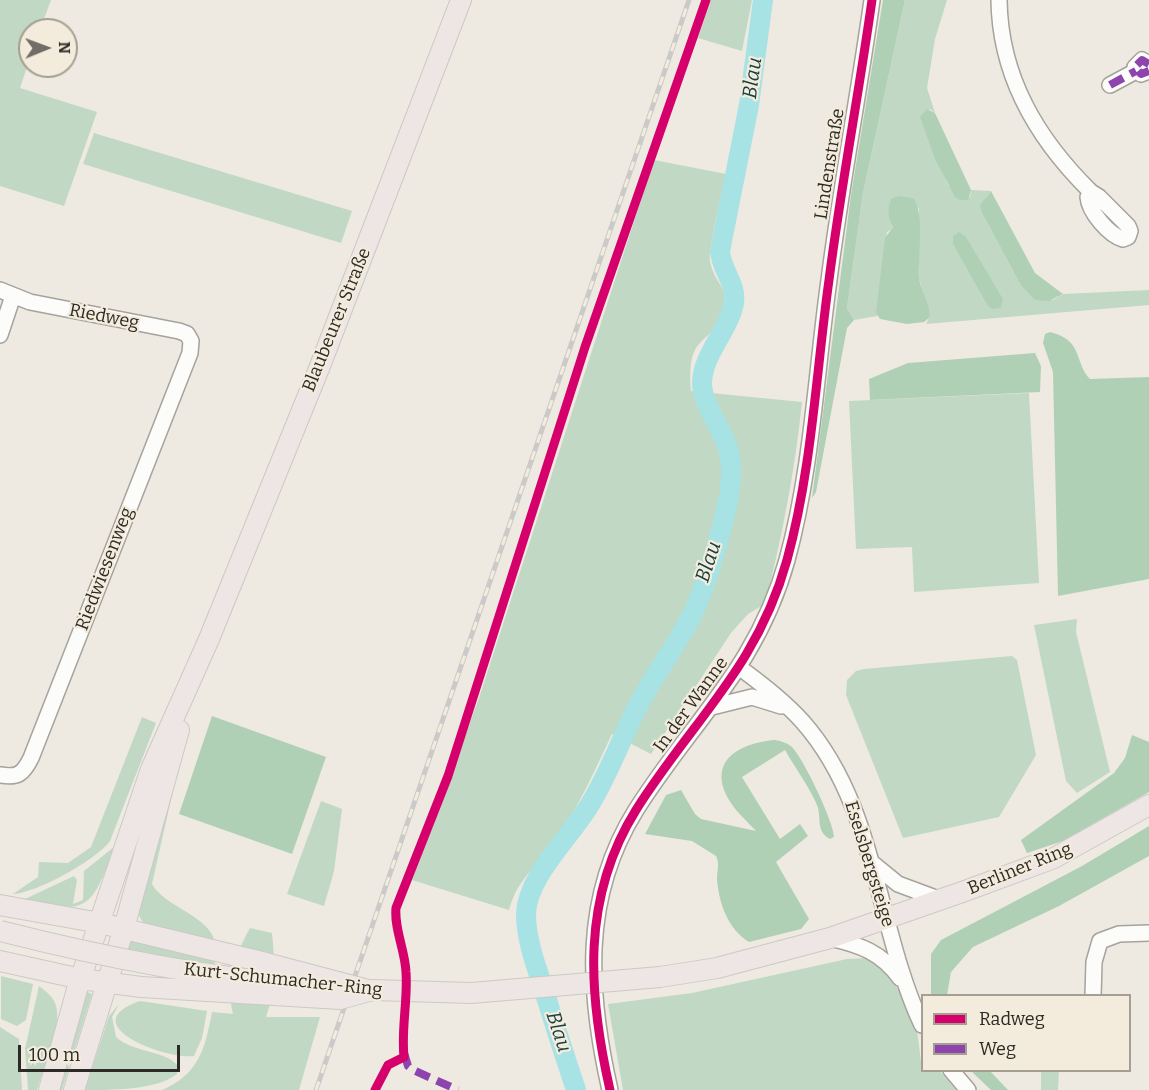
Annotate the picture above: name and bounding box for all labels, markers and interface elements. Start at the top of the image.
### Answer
north arrow [18,18,78,78]
text: N [55,41,74,54]
water label: Blau [738,56,768,100]
street label: Lindenstraße [811,107,849,221]
street label: Blaubeurer Straße [298,245,376,395]
street label: Riedweg [67,300,141,334]
street label: Riedwiesenweg [72,504,138,634]
water label: Blau [691,538,727,586]
street label: In der Wanne [649,653,733,757]
street label: Eselsbergsteige [840,798,898,930]
street label: Berliner Ring [965,838,1075,900]
street label: Kurt-Schumacher-Ring [183,959,383,1001]
legend [921,994,1131,1072]
water label: Blau [540,1008,576,1056]
text: Radweg [979,1008,1045,1030]
scale bar [21,1033,183,1071]
text: Weg [979,1038,1016,1060]
text: 100 m [29,1044,80,1066]

